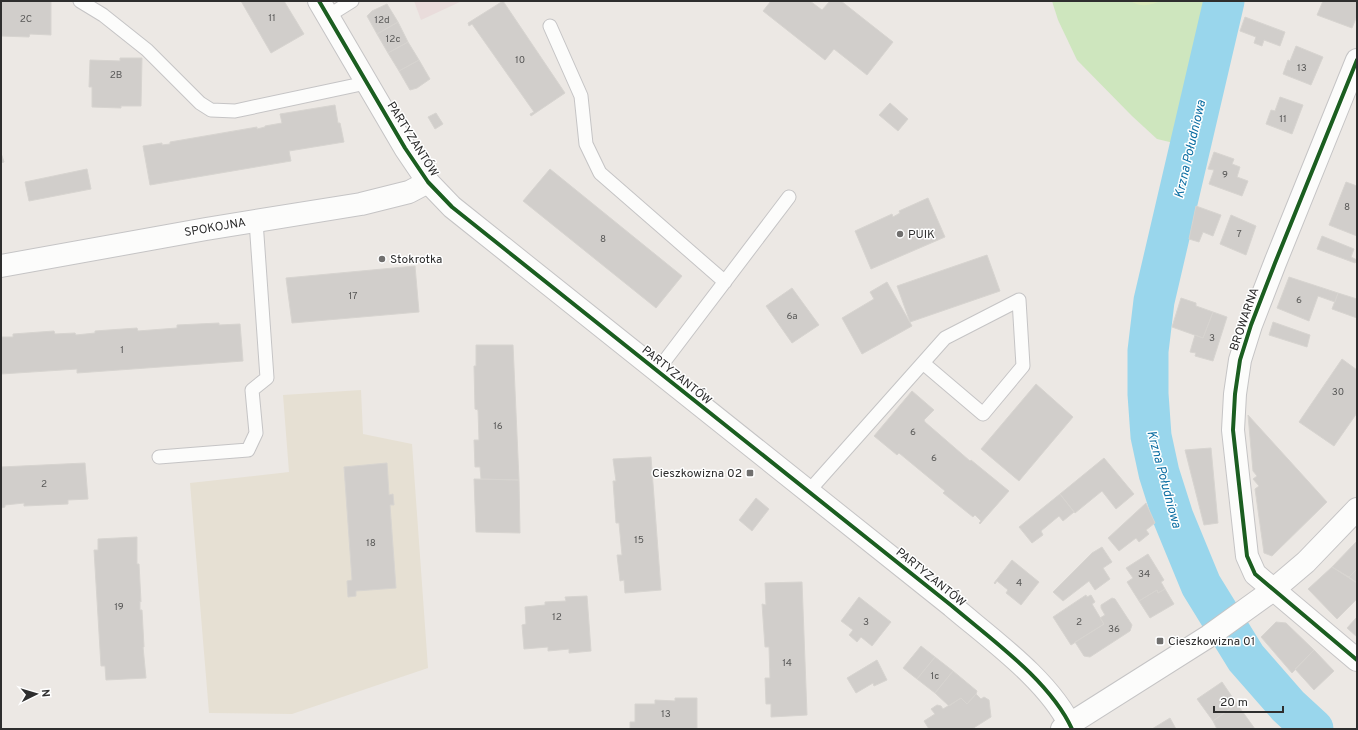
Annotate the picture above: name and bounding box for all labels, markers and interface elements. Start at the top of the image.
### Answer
house number: 11 [268,12,276,25]
house number: 2C [20,13,32,26]
house number: 12d [374,14,390,27]
house number: 12c [386,33,400,46]
house number: 10 [515,54,525,67]
house number: 13 [1297,62,1307,75]
house number: 2B [110,69,122,82]
water label: Krzna Południowa [1172,98,1210,200]
street label: PARTYZANTÓW [383,99,442,180]
house number: 11 [1279,113,1287,126]
house number: 9 [1222,169,1228,182]
house number: 8 [1344,201,1350,214]
street label: SPOKOJNA [183,215,247,241]
place label: PUIK [908,227,935,243]
house number: 7 [1236,228,1242,241]
marker: PUIK [895,229,905,239]
house number: 8 [600,233,606,246]
place label: Stokrotka [390,252,442,268]
marker: Stokrotka [377,254,387,264]
street label: BROWARNA [1227,286,1263,353]
house number: 17 [349,290,357,303]
house number: 6 [1296,294,1302,307]
house number: 6a [786,310,798,323]
house number: 3 [1209,332,1215,345]
street label: PARTYZANTÓW [638,343,715,409]
house number: 1 [120,344,124,357]
house number: 30 [1332,386,1344,399]
house number: 16 [493,420,503,433]
house number: 6 [910,426,916,439]
water label: Krzna Południowa [1142,429,1184,530]
house number: 6 [931,452,937,465]
place label: Cieszkowizna 02 [652,466,742,482]
marker: Cieszkowizna 02 [745,468,755,478]
house number: 2 [41,478,47,491]
house number: 15 [634,534,644,547]
house number: 18 [366,537,376,550]
street label: PARTYZANTÓW [892,545,969,611]
house number: 34 [1138,568,1150,581]
house number: 4 [1016,577,1022,590]
house number: 19 [114,601,124,614]
house number: 12 [552,611,562,624]
house number: 3 [863,616,869,629]
house number: 2 [1076,616,1082,629]
house number: 36 [1108,623,1120,636]
place label: Cieszkowizna 01 [1168,634,1255,650]
marker: Cieszkowizna 01 [1155,636,1165,646]
house number: 14 [782,657,792,670]
house number: 1c [931,670,939,683]
north arrow [16,674,56,714]
scale bar [1214,688,1283,714]
text: N [38,689,52,698]
text: 20 m [1220,695,1248,711]
house number: 13 [661,708,671,721]

